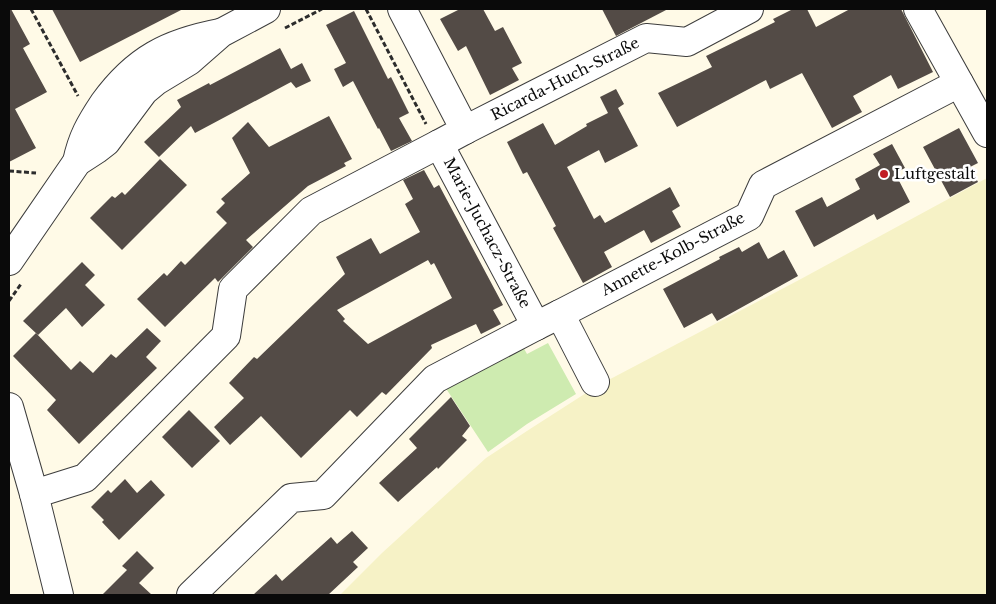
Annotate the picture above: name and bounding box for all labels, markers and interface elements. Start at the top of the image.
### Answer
street label: Ricarda-Huch-Straße [487,33,642,124]
street label: Marie-Juchacz-Straße [440,154,535,311]
place label: Luftgestalt [894,164,976,183]
marker: Luftgestalt [878,168,890,180]
street label: Annette-Kolb-Straße [597,208,748,300]

